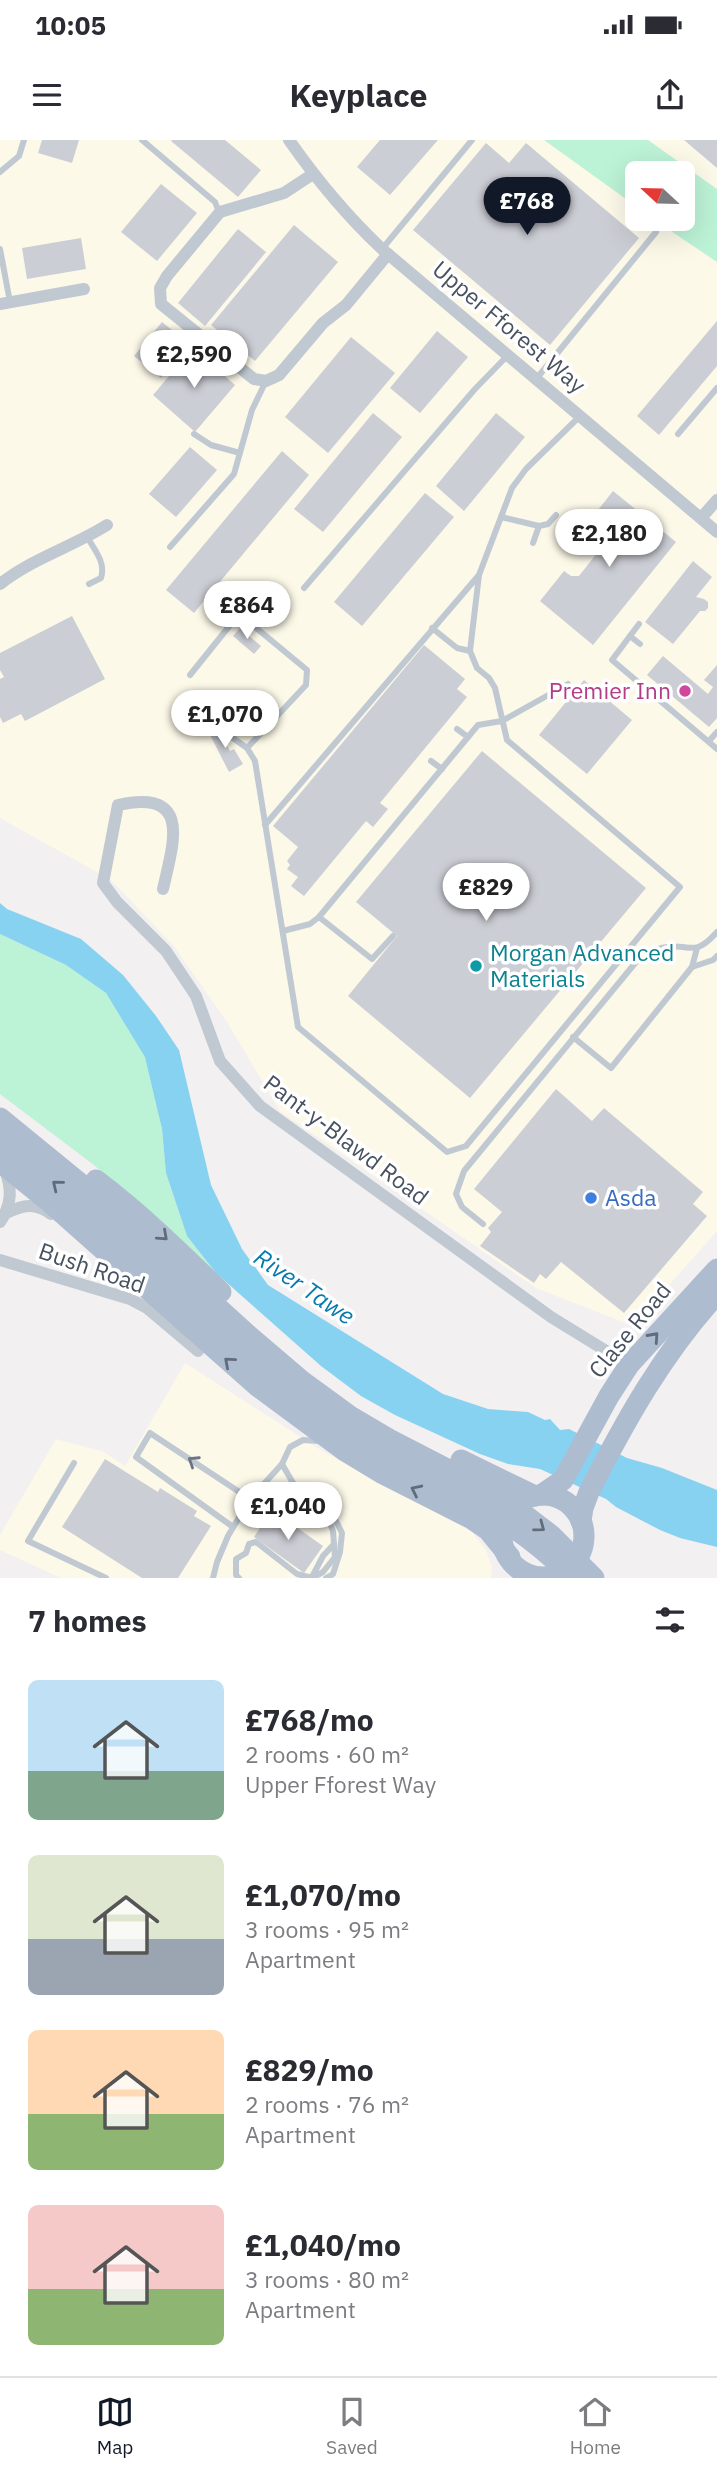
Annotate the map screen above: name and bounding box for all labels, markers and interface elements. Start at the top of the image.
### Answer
text: 10:05 [35,8,106,42]
text: Keyplace [289,74,428,116]
icon: menu [28,76,66,114]
icon: share [651,76,689,114]
north arrow [625,161,695,231]
map controls [625,161,695,231]
pin: £768 [486,178,568,237]
text: £768 [500,185,554,215]
street label: Upper Fforest Way [427,253,593,399]
pin: £2,590 [137,330,251,390]
text: £2,590 [156,338,232,368]
pin: £2,180 [552,510,666,569]
text: £2,180 [571,517,647,547]
pin: £864 [206,582,288,641]
text: £864 [220,589,274,619]
place label: Premier Inn [549,675,671,705]
marker: Premier Inn [677,683,693,699]
pin: £1,070 [168,690,282,750]
text: £1,070 [187,698,263,728]
pin: £829 [445,864,527,923]
text: £829 [459,871,513,901]
place label: Morgan Advanced Materials [490,937,674,993]
marker: Morgan Advanced Materials [468,958,484,974]
street label: Pant-y-Blawd Road [258,1067,435,1211]
one-way arrow [53,1181,65,1194]
place label: Asda [605,1182,657,1212]
marker: Asda [583,1190,599,1206]
one-way arrow [155,1228,168,1240]
street label: Bush Road [35,1235,150,1299]
water label: River Tawe [248,1241,361,1332]
street label: Clase Road [581,1275,677,1383]
one-way arrow [646,1332,658,1345]
one-way arrow [224,1358,237,1370]
one-way arrow [188,1457,201,1470]
pin: £1,040 [231,1482,345,1542]
one-way arrow [411,1485,423,1499]
text: £1,040 [250,1490,326,1520]
one-way arrow [533,1518,545,1531]
text: 7 homes [28,1601,147,1640]
icon: filters [651,1601,689,1639]
text: £768/mo [245,1700,374,1739]
icon: home [84,1708,168,1792]
text: 2 rooms · 60 m² [245,1739,409,1769]
text: Upper Fforest Way [245,1769,436,1799]
text: £1,070/mo [245,1875,401,1914]
icon: home [84,1883,168,1967]
text: 3 rooms · 95 m² [245,1914,409,1944]
text: Apartment [245,1944,356,1974]
text: £829/mo [245,2050,374,2089]
icon: home [84,2058,168,2142]
text: 2 rooms · 76 m² [245,2089,409,2119]
text: Apartment [245,2119,356,2149]
text: £1,040/mo [245,2225,401,2264]
icon: home [84,2233,168,2317]
text: 3 rooms · 80 m² [245,2264,409,2294]
text: Apartment [245,2294,356,2324]
tab: Map [96,2393,134,2459]
tab: Saved [326,2393,378,2459]
tab: Home [570,2393,621,2459]

